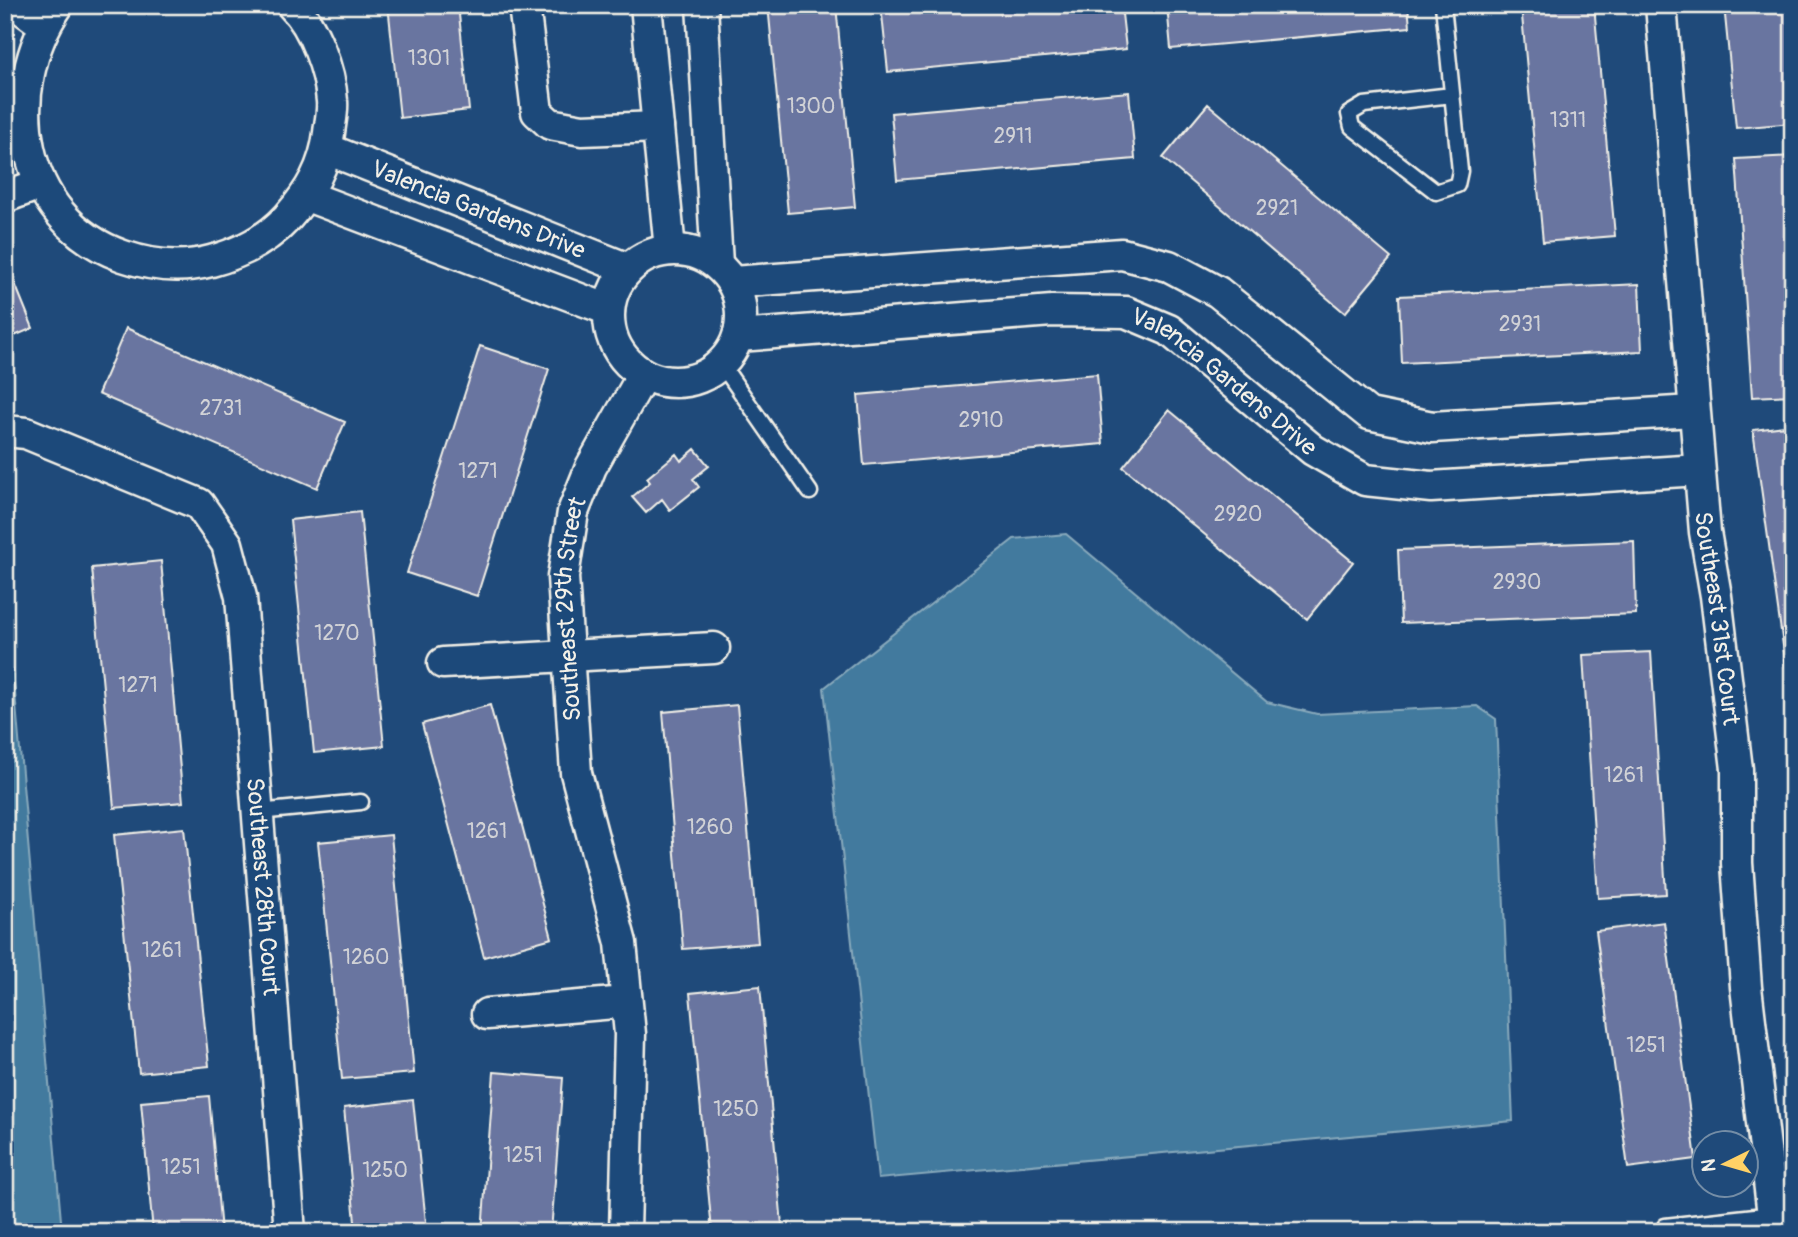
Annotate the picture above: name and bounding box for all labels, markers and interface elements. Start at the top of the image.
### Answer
house number: 1301 [408,45,450,72]
house number: 1300 [787,93,835,120]
house number: 1311 [1550,107,1586,134]
house number: 2911 [994,123,1032,150]
street label: Valencia Gardens Drive [367,154,590,266]
house number: 2921 [1256,195,1298,222]
street label: Valencia Gardens Drive [1127,302,1323,462]
house number: 2931 [1499,311,1541,338]
house number: 2731 [200,395,242,422]
house number: 2910 [958,407,1004,434]
house number: 1271 [458,458,498,485]
street label: Southeast 29th Street [549,492,593,722]
house number: 2920 [1214,501,1262,528]
street label: Southeast 31st Court [1688,511,1746,727]
house number: 2930 [1493,569,1541,596]
house number: 1270 [314,620,360,647]
house number: 1271 [118,672,158,699]
house number: 1261 [1604,762,1644,789]
street label: Southeast 28th Court [240,776,286,997]
house number: 1260 [687,814,733,841]
house number: 1261 [467,818,507,845]
house number: 1261 [142,937,182,964]
house number: 1260 [343,944,389,971]
house number: 1251 [1626,1032,1666,1059]
house number: 1250 [713,1096,759,1123]
north arrow [1689,1128,1759,1198]
house number: 1251 [503,1142,543,1169]
house number: 1251 [161,1154,201,1181]
house number: 1250 [362,1157,408,1184]
text: N [1697,1158,1722,1173]

